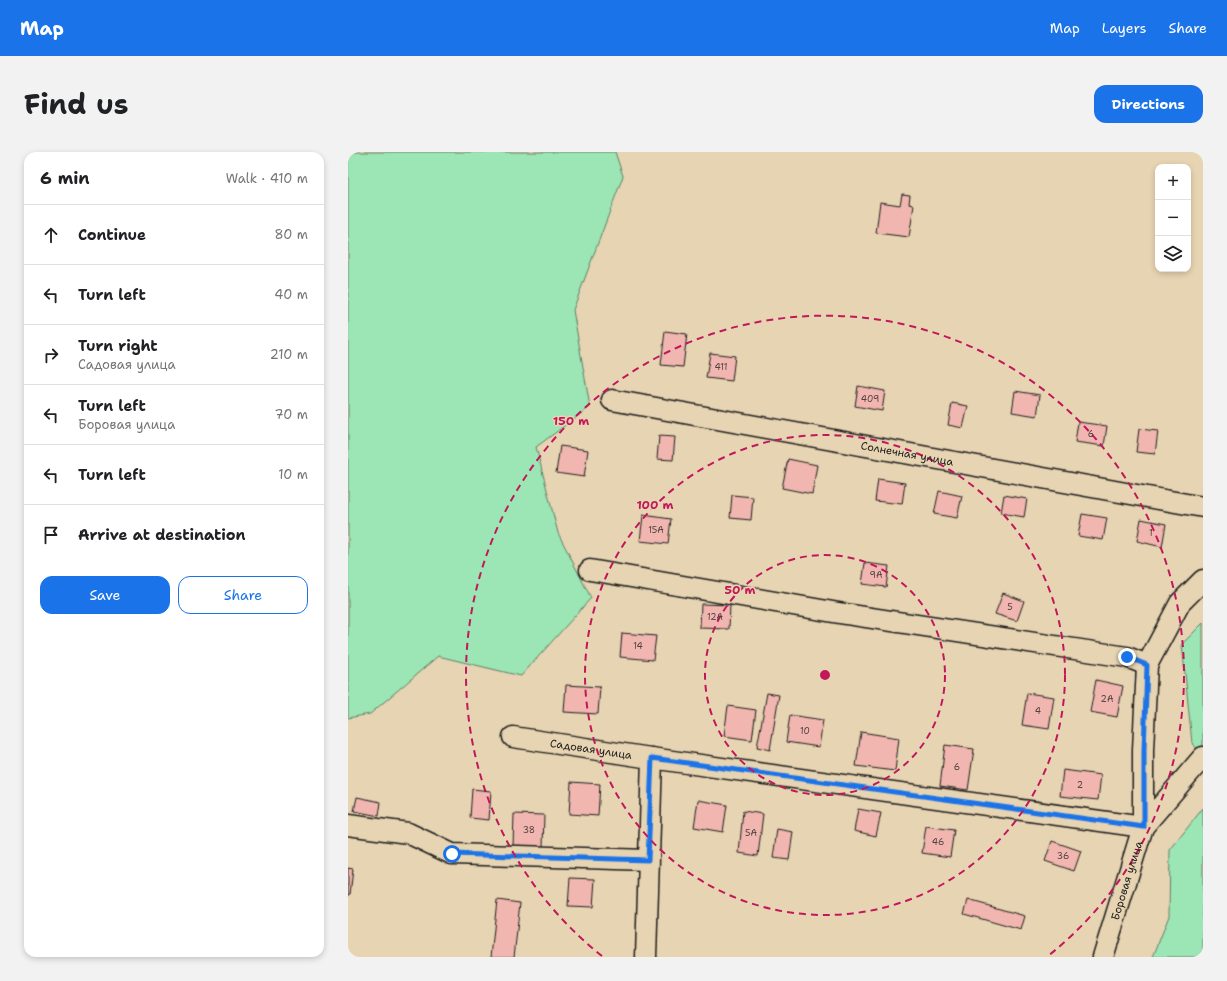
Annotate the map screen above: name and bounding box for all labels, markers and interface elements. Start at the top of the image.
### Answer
text: Map [20,16,64,41]
text: Map [1050,19,1080,37]
text: Layers [1102,19,1146,37]
text: Share [1168,19,1207,37]
text: Find us [24,85,129,123]
button: Directions [1094,85,1203,123]
map controls [1155,164,1191,272]
button: + [1155,164,1191,200]
text: 6 min [40,167,90,189]
text: Walk · 410 m [226,170,308,187]
button: − [1155,200,1191,236]
icon: ahead [40,224,62,246]
text: Continue [78,225,146,245]
text: 80 m [274,226,308,243]
button: layers [1155,236,1191,272]
icon: left [40,284,62,306]
text: Turn left [78,285,146,305]
text: 40 m [274,286,308,303]
text: Turn right [78,336,158,356]
icon: right [40,344,62,366]
text: 210 m [270,346,308,363]
text: Садовая улица [78,356,176,373]
house number: 411 [714,361,728,373]
house number: 409 [861,393,879,405]
text: Turn left [78,396,146,416]
icon: left [40,404,62,426]
text: 70 m [274,406,308,423]
text: 150 m [553,413,589,429]
text: Боровая улица [78,416,175,433]
house number: 6 [1088,428,1094,440]
street label: Солнечная улица [860,438,955,469]
icon: left [40,464,62,486]
text: Turn left [78,465,146,485]
text: 10 m [278,466,308,483]
text: 100 m [637,497,674,513]
icon: arrive [40,524,62,546]
house number: 15А [648,524,664,536]
text: Arrive at destination [78,525,246,545]
house number: 1 [1149,527,1153,539]
house number: 9А [870,569,883,581]
button: Save [40,576,170,614]
button: Share [178,576,308,614]
text: 50 m [725,582,756,598]
house number: 5 [1007,601,1013,613]
house number: 12А [707,611,724,623]
house number: 14 [633,640,643,652]
route end [1118,648,1136,666]
centre of rings [818,668,832,682]
house number: 2А [1101,693,1114,705]
house number: 4 [1035,705,1041,717]
house number: 10 [800,725,810,737]
street label: Садовая улица [549,735,633,763]
house number: 6 [954,761,960,773]
house number: 2 [1077,779,1083,791]
house number: 38 [523,824,535,836]
house number: 5А [745,827,757,839]
house number: 46 [932,836,944,848]
street label: Боровая улица [1107,839,1146,922]
route start [443,845,461,863]
house number: 36 [1057,850,1069,862]

